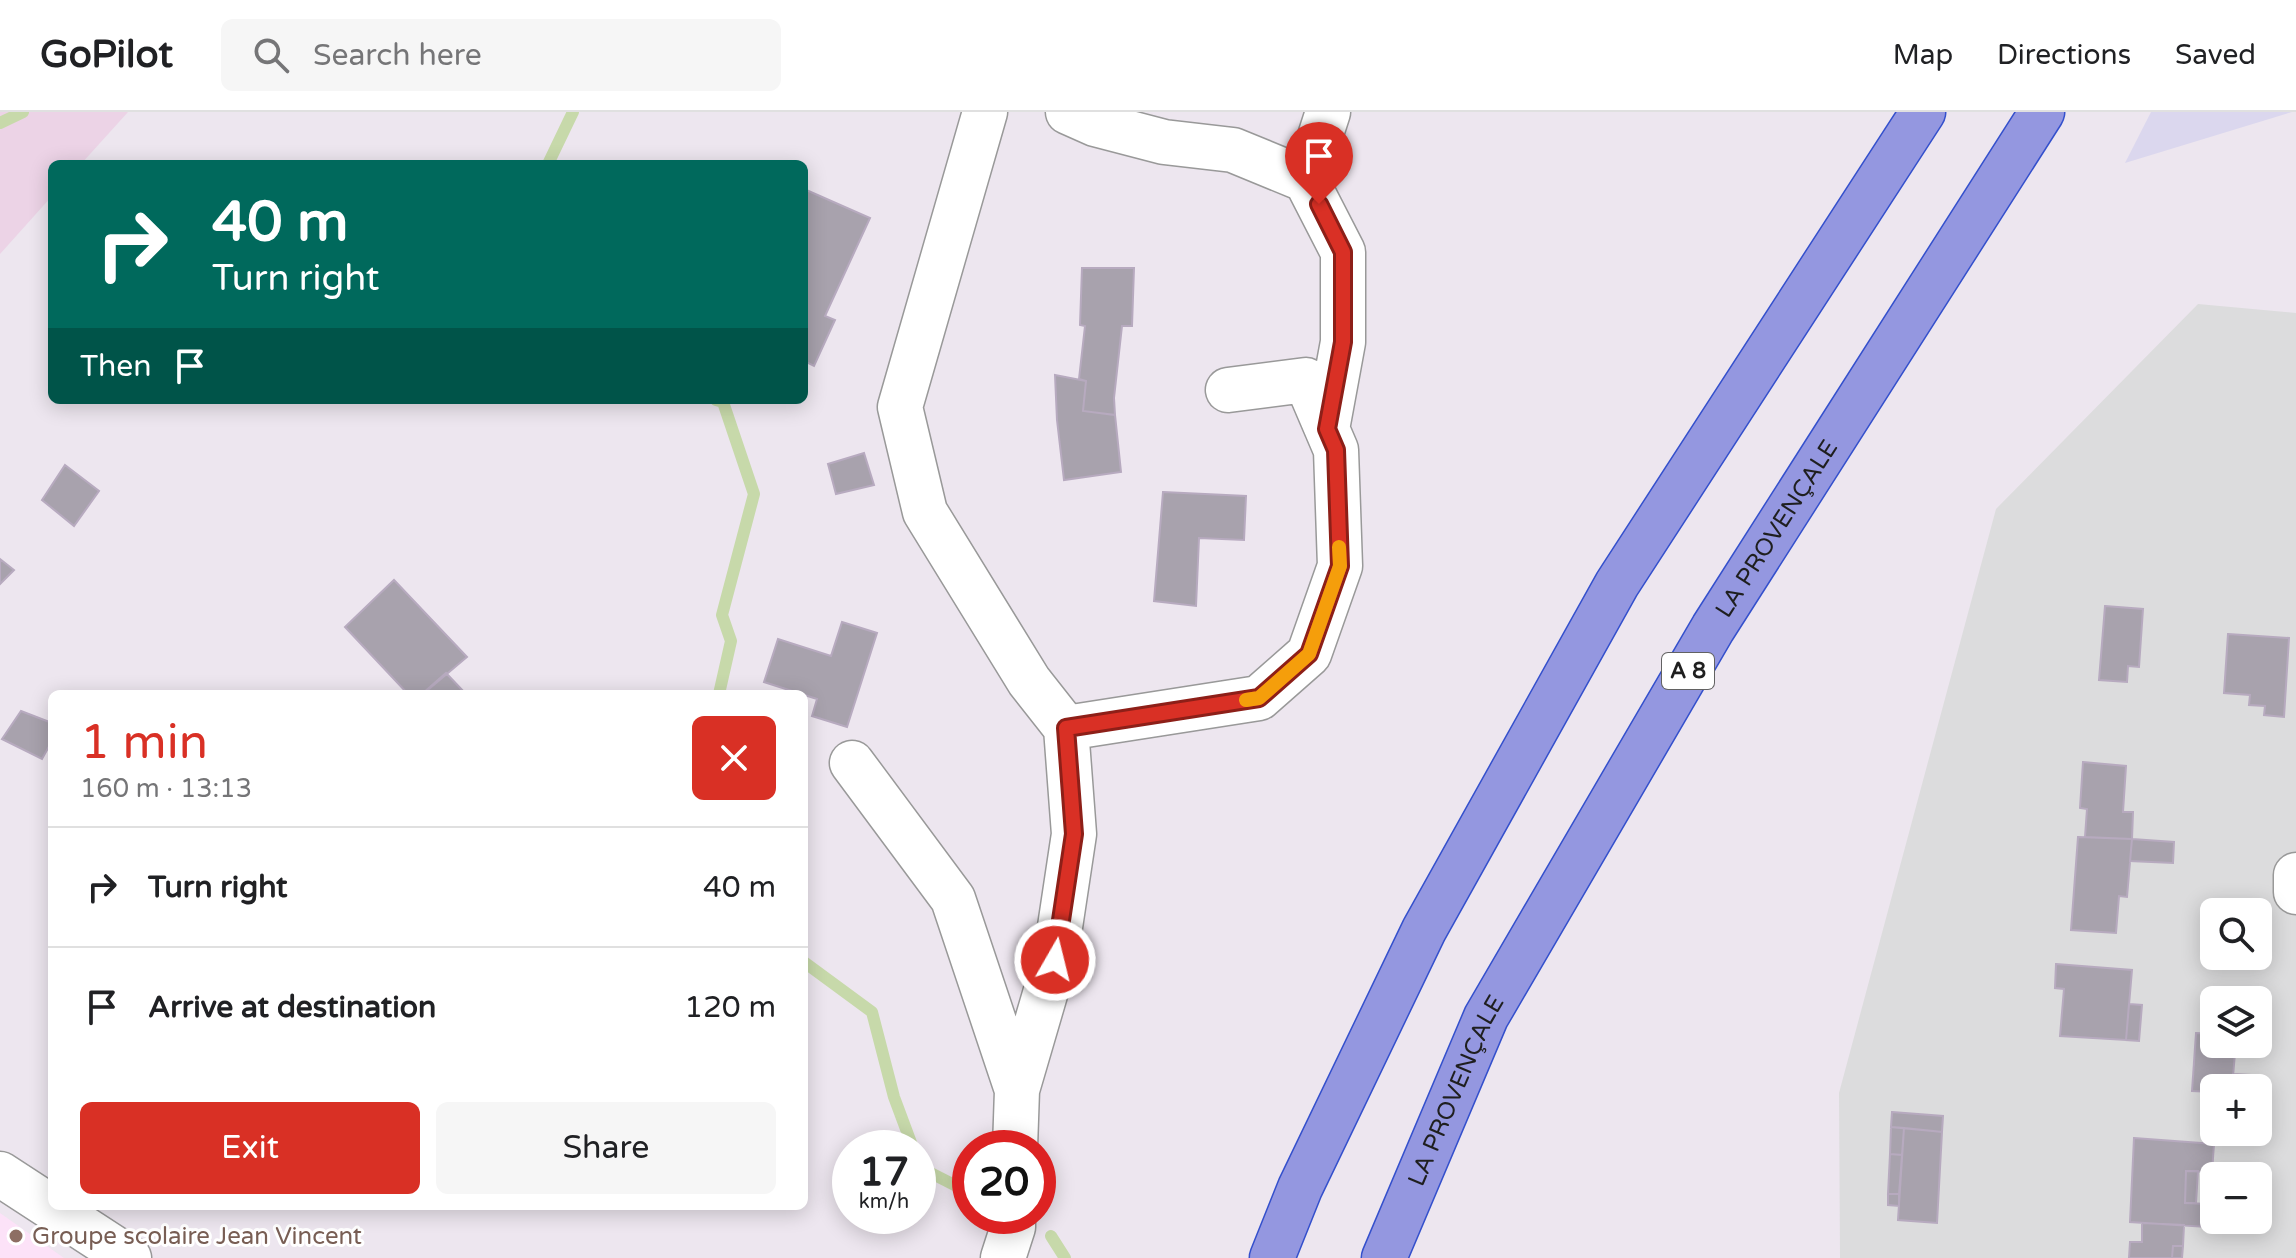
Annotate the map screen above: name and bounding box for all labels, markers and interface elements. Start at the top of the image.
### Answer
search box [221,19,781,91]
text: GoPilot [40,32,173,78]
icon: search [249,33,293,77]
text: Search here [313,37,482,74]
text: Map [1893,38,1953,72]
text: Directions [1997,38,2131,72]
text: Saved [2175,38,2256,72]
pin [1285,122,1353,204]
icon: arrive [1297,134,1341,178]
text: 40 m [212,189,348,256]
icon: right [80,192,184,296]
text: Turn right [212,257,379,300]
icon: arrive [168,344,212,388]
text: Then [80,348,152,385]
street label: LA PROVENÇALE [1709,434,1844,623]
road number: A 8 [1662,653,1714,689]
text: 1 min [80,714,208,772]
button: close [692,716,776,800]
text: 160 m · 13:13 [80,773,252,804]
icon: right [80,865,124,909]
text: Turn right [148,869,288,906]
text: 40 m [703,869,776,906]
map controls [2200,898,2272,1234]
button: search [2200,898,2272,970]
position arrow [1013,918,1097,1002]
icon: arrive [80,985,124,1029]
button: layers [2200,986,2272,1058]
text: Arrive at destination [148,989,436,1026]
text: 120 m [684,989,776,1026]
street label: LA PROVENÇALE [1402,990,1510,1190]
button: + [2200,1074,2272,1146]
button: Exit [80,1102,420,1194]
button: Share [436,1102,776,1194]
speed limit sign: 20 [952,1130,1056,1234]
text: 17 [859,1148,909,1196]
button: − [2200,1162,2272,1234]
text: km/h [859,1190,909,1214]
place label: Groupe scolaire Jean Vincent [32,1222,362,1251]
marker: Groupe scolaire Jean Vincent [7,1227,25,1245]

